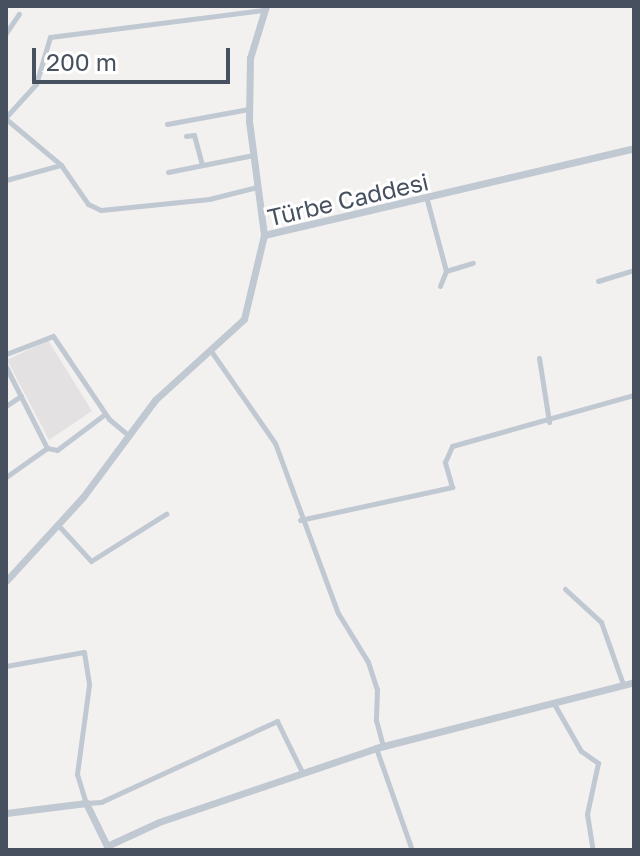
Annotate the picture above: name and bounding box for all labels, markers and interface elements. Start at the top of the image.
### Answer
scale bar [36,32,234,82]
text: 200 m [46,47,117,76]
street label: Türbe Caddesi [265,166,431,232]

